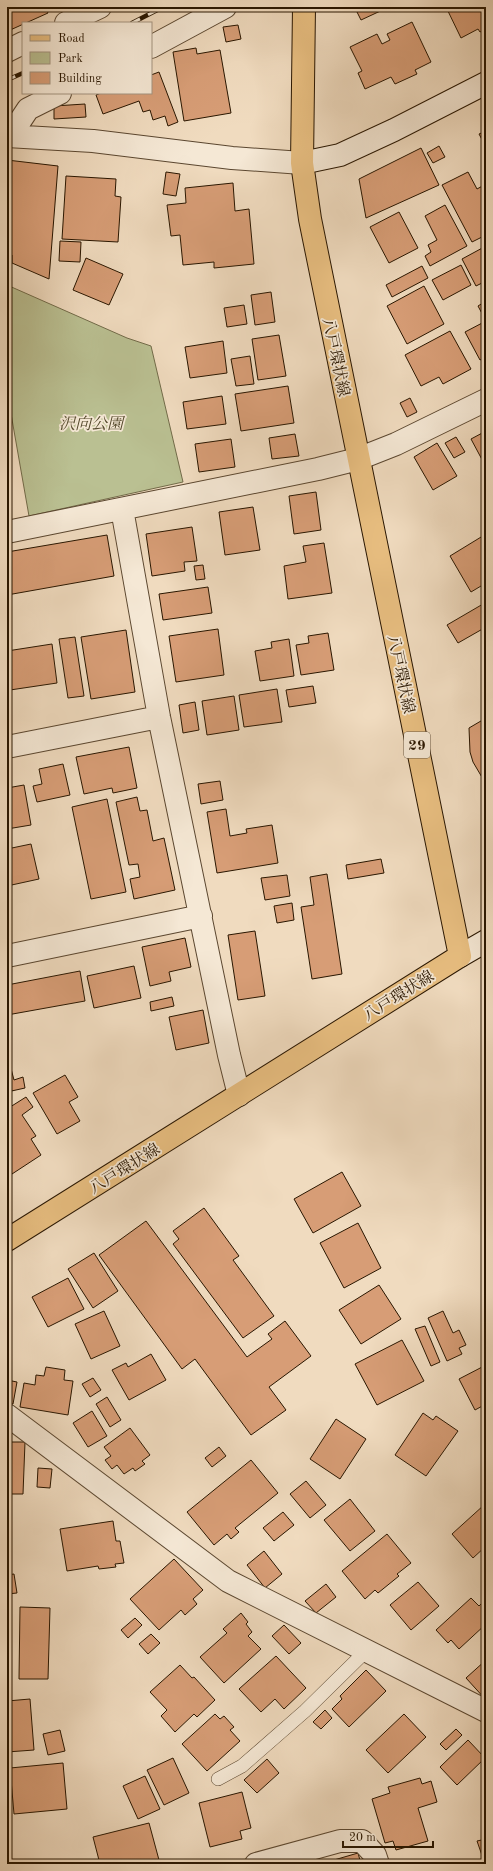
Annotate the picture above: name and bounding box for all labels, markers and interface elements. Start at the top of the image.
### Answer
legend [22,22,152,94]
text: Road [58,33,85,45]
text: Park [58,53,83,65]
text: Building [58,73,102,85]
street label: 八戸環状線 [319,316,353,398]
park label: 沢向公園 [59,415,126,433]
street label: 八戸環状線 [384,633,418,715]
road number: 29 [404,732,430,758]
street label: 八戸環状線 [360,967,437,1025]
street label: 八戸環状線 [86,1140,163,1198]
scale bar [343,1823,433,1849]
text: 20 m [349,1832,376,1844]

